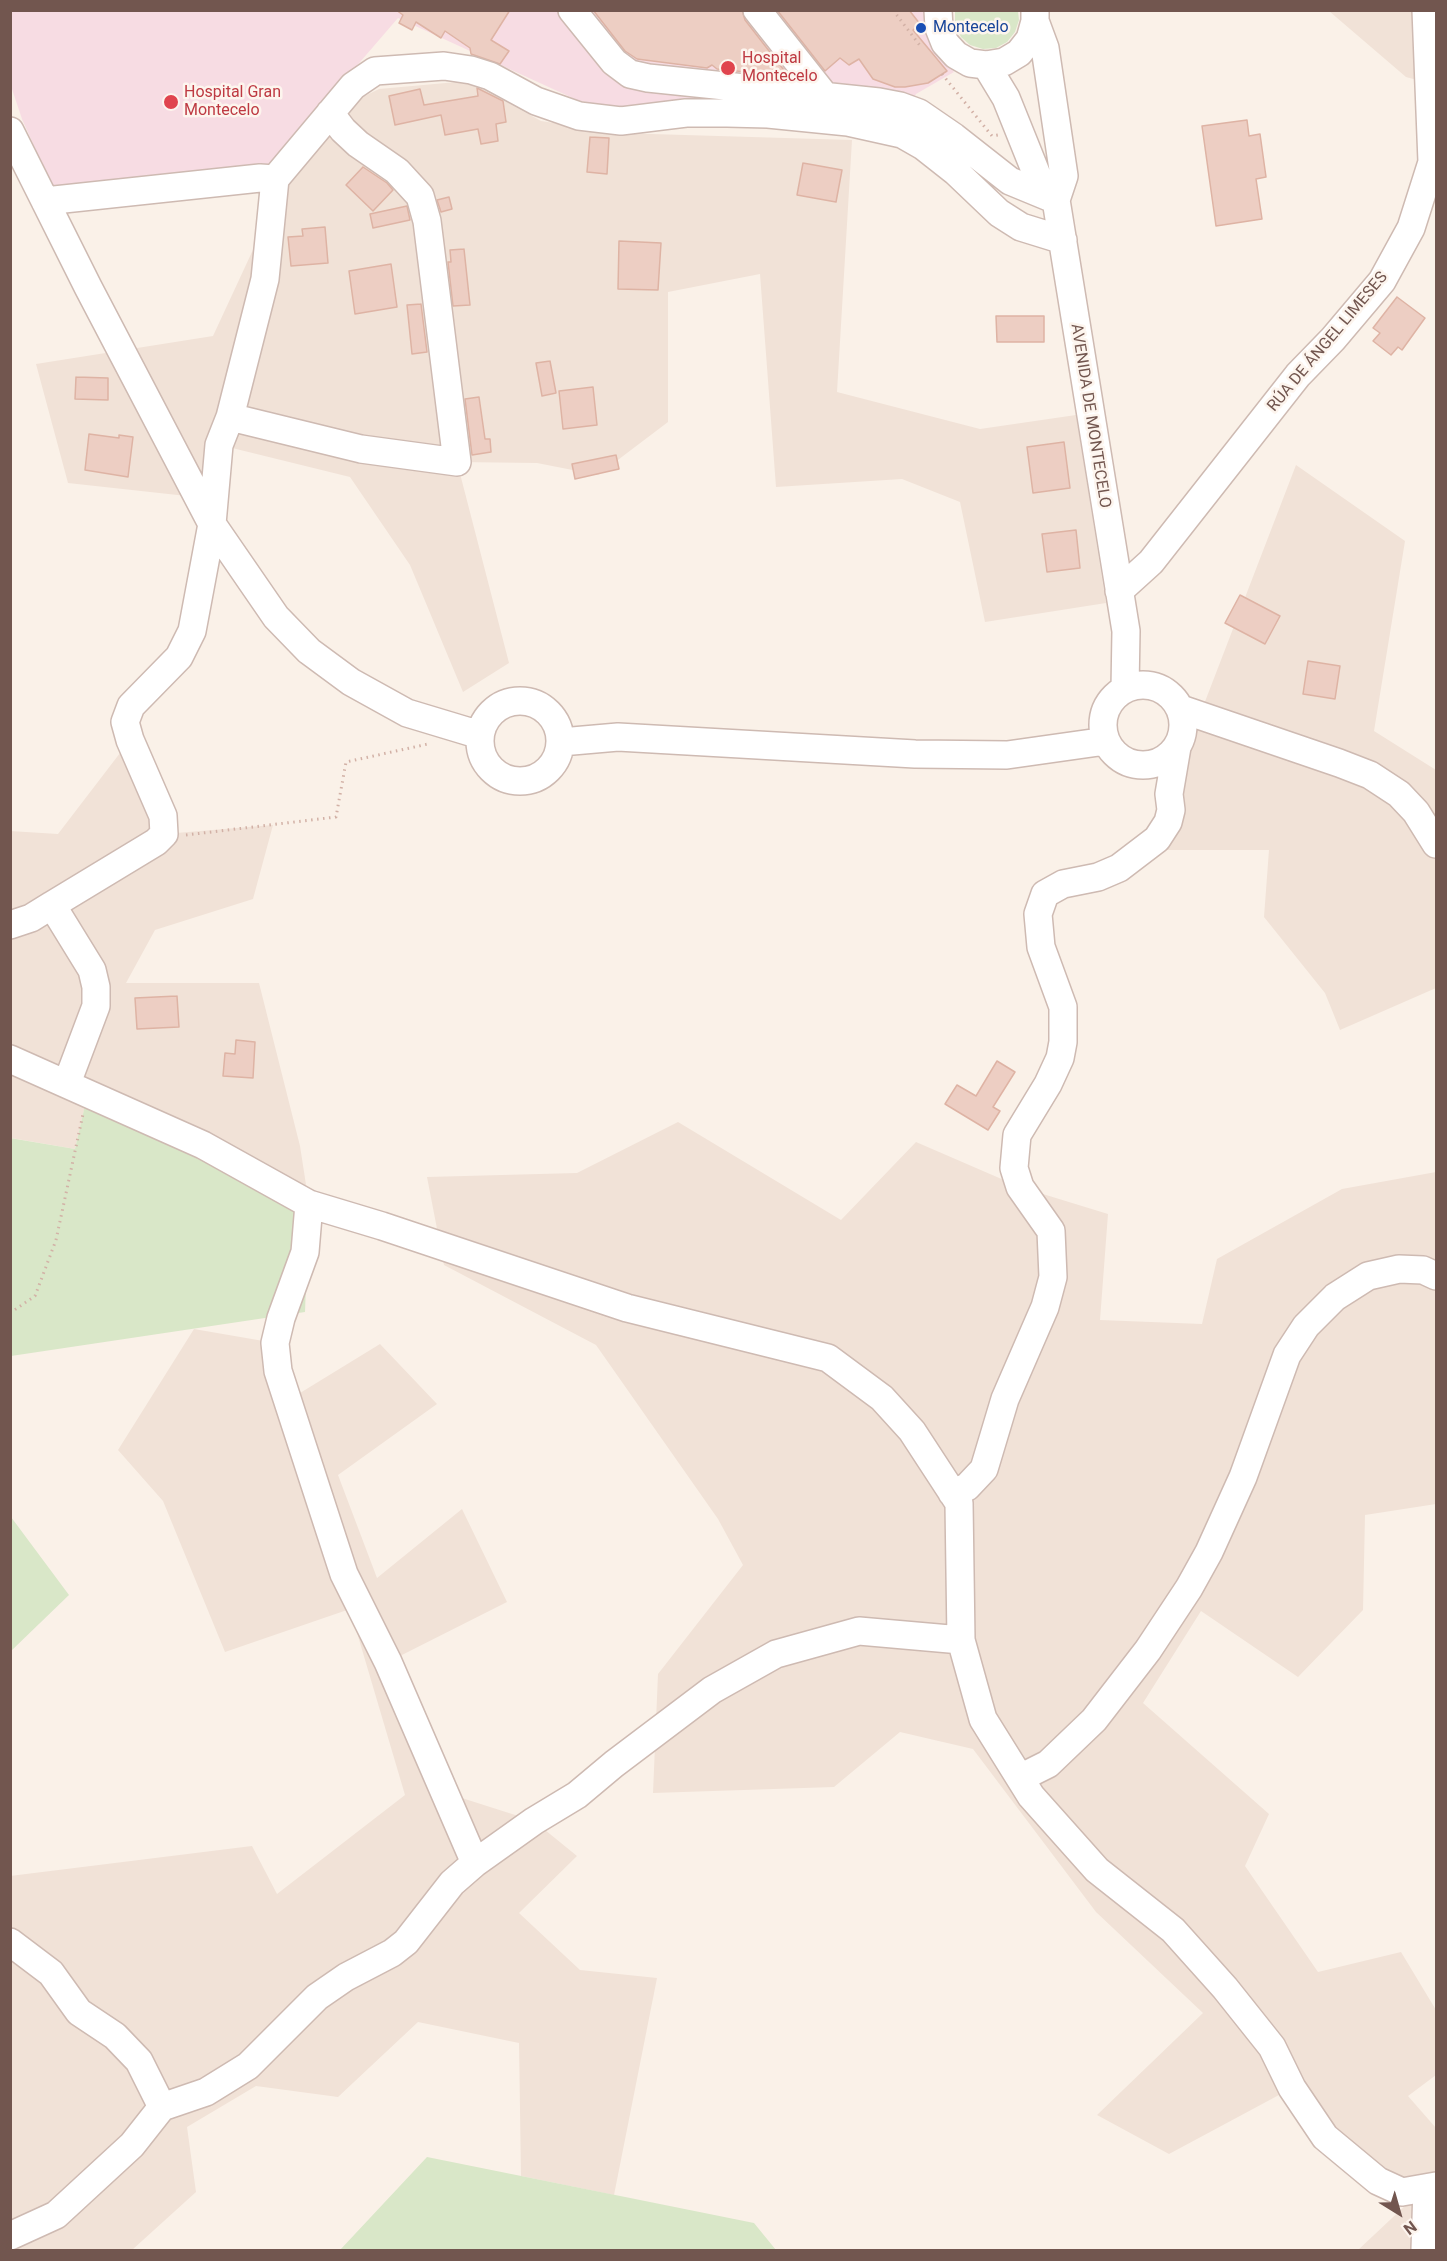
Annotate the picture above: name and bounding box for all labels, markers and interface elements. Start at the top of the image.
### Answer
place label: Montecelo [933,18,1009,38]
marker: Montecelo [914,21,928,35]
place label: Hospital Montecelo [742,49,818,87]
marker: Hospital Montecelo [719,59,737,77]
place label: Hospital Gran Montecelo [184,83,281,121]
marker: Hospital Gran Montecelo [162,93,180,111]
street label: RÚA DE ÁNGEL LIMESES [1264,268,1392,416]
street label: AVENIDA DE MONTECELO [1066,322,1114,510]
north arrow [1369,2183,1429,2243]
text: N [1400,2217,1420,2239]

